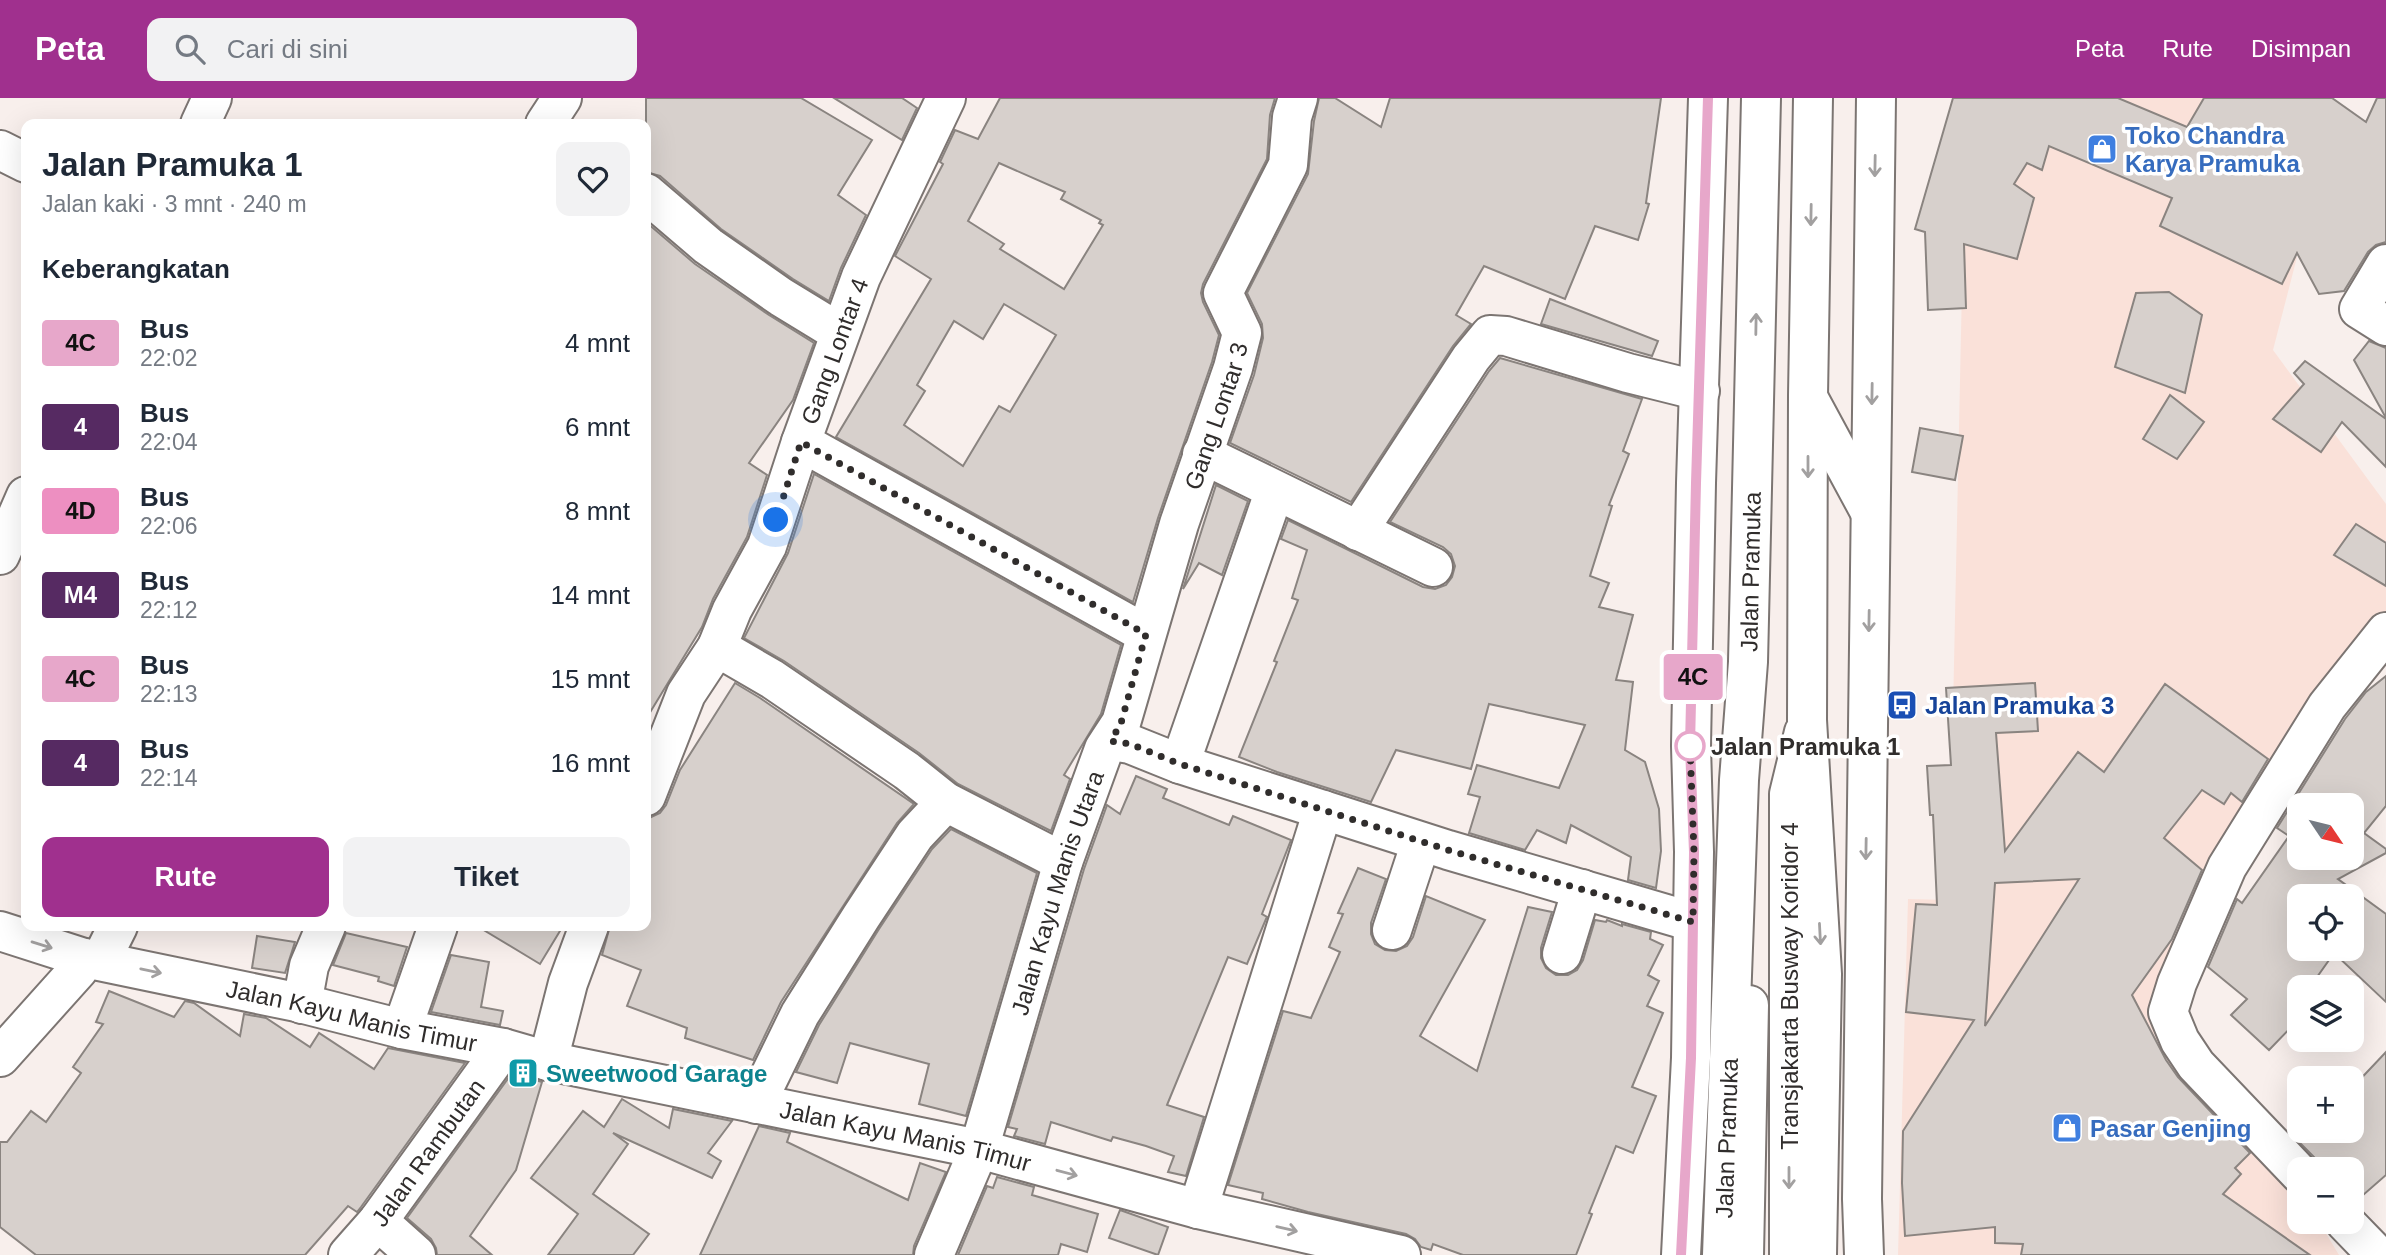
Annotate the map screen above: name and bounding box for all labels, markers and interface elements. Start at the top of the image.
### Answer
search box [147,18,637,81]
text: Peta [35,30,105,67]
icon: search [171,30,209,68]
text: Cari di sini [227,34,348,64]
text: Peta [2075,35,2124,62]
text: Rute [2162,35,2213,62]
text: Disimpan [2251,35,2351,62]
place label: Toko Chandra Karya Pramuka [2125,122,2300,177]
shop icon: Toko Chandra Karya Pramuka [2085,132,2119,166]
button: heart [556,142,630,216]
text: Jalan Pramuka 1 [42,146,303,183]
one-way arrow [1868,154,1882,177]
text: Jalan kaki · 3 mnt · 240 m [42,191,307,217]
one-way arrow [1804,203,1818,226]
text: Keberangkatan [42,254,230,284]
street label: Gang Lontar 4 [795,274,873,428]
one-way arrow [1749,313,1763,336]
text: Bus [140,314,189,344]
text: 4 mnt [565,328,630,358]
text: 4C [65,329,96,356]
street label: Gang Lontar 3 [1178,340,1253,493]
text: 22:02 [140,345,198,371]
one-way arrow [1865,382,1879,405]
text: Bus [140,398,189,428]
text: 6 mnt [565,412,630,442]
text: 4 [74,413,87,440]
text: 22:04 [140,429,198,455]
one-way arrow [1801,455,1815,478]
text: Bus [140,482,189,512]
street label: Jalan Pramuka [1735,491,1765,652]
text: 8 mnt [565,496,630,526]
text: 4D [65,497,96,524]
your location [758,502,793,537]
text: 22:06 [140,513,198,539]
text: Bus [140,566,189,596]
text: 14 mnt [551,580,630,610]
text: M4 [64,581,97,608]
text: 22:12 [140,597,198,623]
one-way arrow [1863,609,1876,632]
text: Bus [140,650,189,680]
line badge: 4C [1662,654,1724,700]
text: 4C [1678,663,1708,690]
text: 15 mnt [551,664,630,694]
text: 4C [65,665,96,692]
text: 22:13 [140,681,198,707]
bus stop icon: Jalan Pramuka 3 [1885,688,1919,722]
place label: Jalan Pramuka 3 [1925,692,2114,719]
marker: Jalan Pramuka 1 [1675,731,1705,761]
place label: Jalan Pramuka 1 [1711,733,1900,760]
text: Bus [140,734,189,764]
text: 16 mnt [551,748,630,778]
text: 4 [74,749,87,776]
text: 22:14 [140,765,198,791]
street label: Jalan Kayu Manis Utara [1005,766,1109,1018]
north arrow [2287,793,2364,870]
map controls [2287,793,2364,1234]
street label: Transjakarta Busway Koridor 4 [1776,822,1803,1150]
button: Rute [42,837,329,917]
button: Tiket [343,837,630,917]
one-way arrow [1859,837,1873,860]
button: locate [2287,884,2364,961]
one-way arrow [1814,923,1827,945]
one-way arrow [31,939,53,952]
one-way arrow [139,965,162,979]
street label: Jalan Kayu Manis Timur [224,974,479,1056]
button: layers [2287,975,2364,1052]
building icon: Sweetwood Garage [506,1056,540,1090]
street label: Jalan Pramuka [1710,1057,1743,1219]
place label: Sweetwood Garage [546,1060,767,1087]
button: + [2287,1066,2364,1143]
street label: Jalan Rambutan [365,1074,490,1231]
street label: Jalan Kayu Manis Timur [778,1095,1034,1176]
shop icon: Pasar Genjing [2050,1111,2084,1145]
place label: Pasar Genjing [2090,1115,2251,1142]
button: − [2287,1157,2364,1234]
one-way arrow [1782,1166,1796,1189]
one-way arrow [1056,1167,1078,1180]
one-way arrow [1275,1223,1298,1236]

